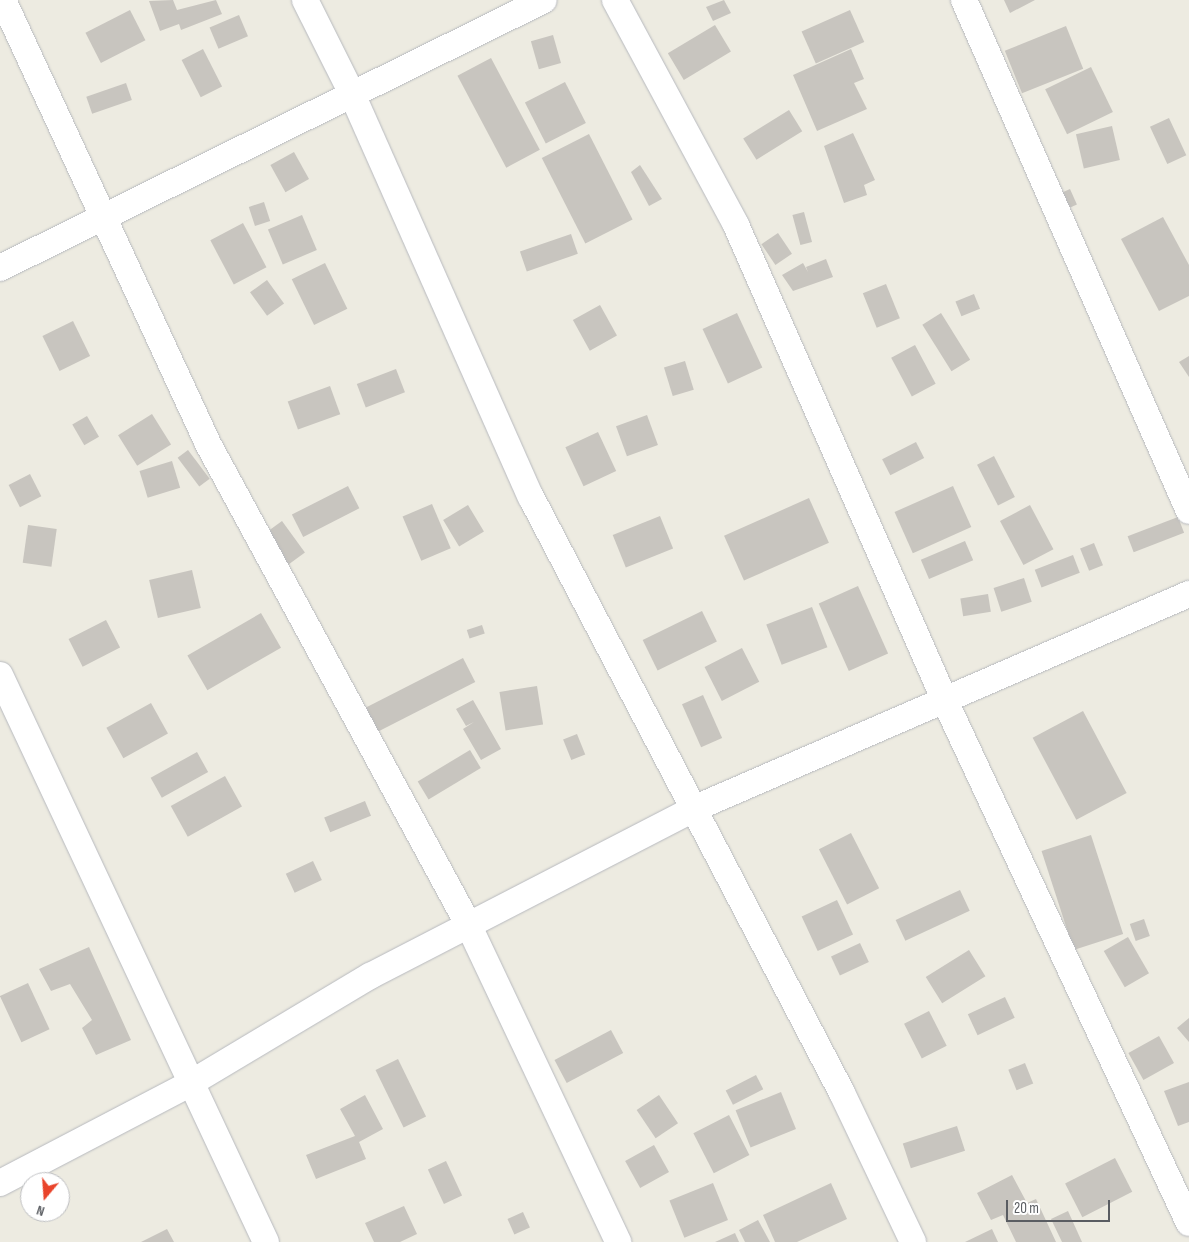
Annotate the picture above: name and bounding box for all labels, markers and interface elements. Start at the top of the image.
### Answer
north arrow [20,1172,70,1222]
scale bar [1009,1190,1113,1222]
text: 20 m [1014,1199,1039,1218]
text: N [34,1202,47,1220]

